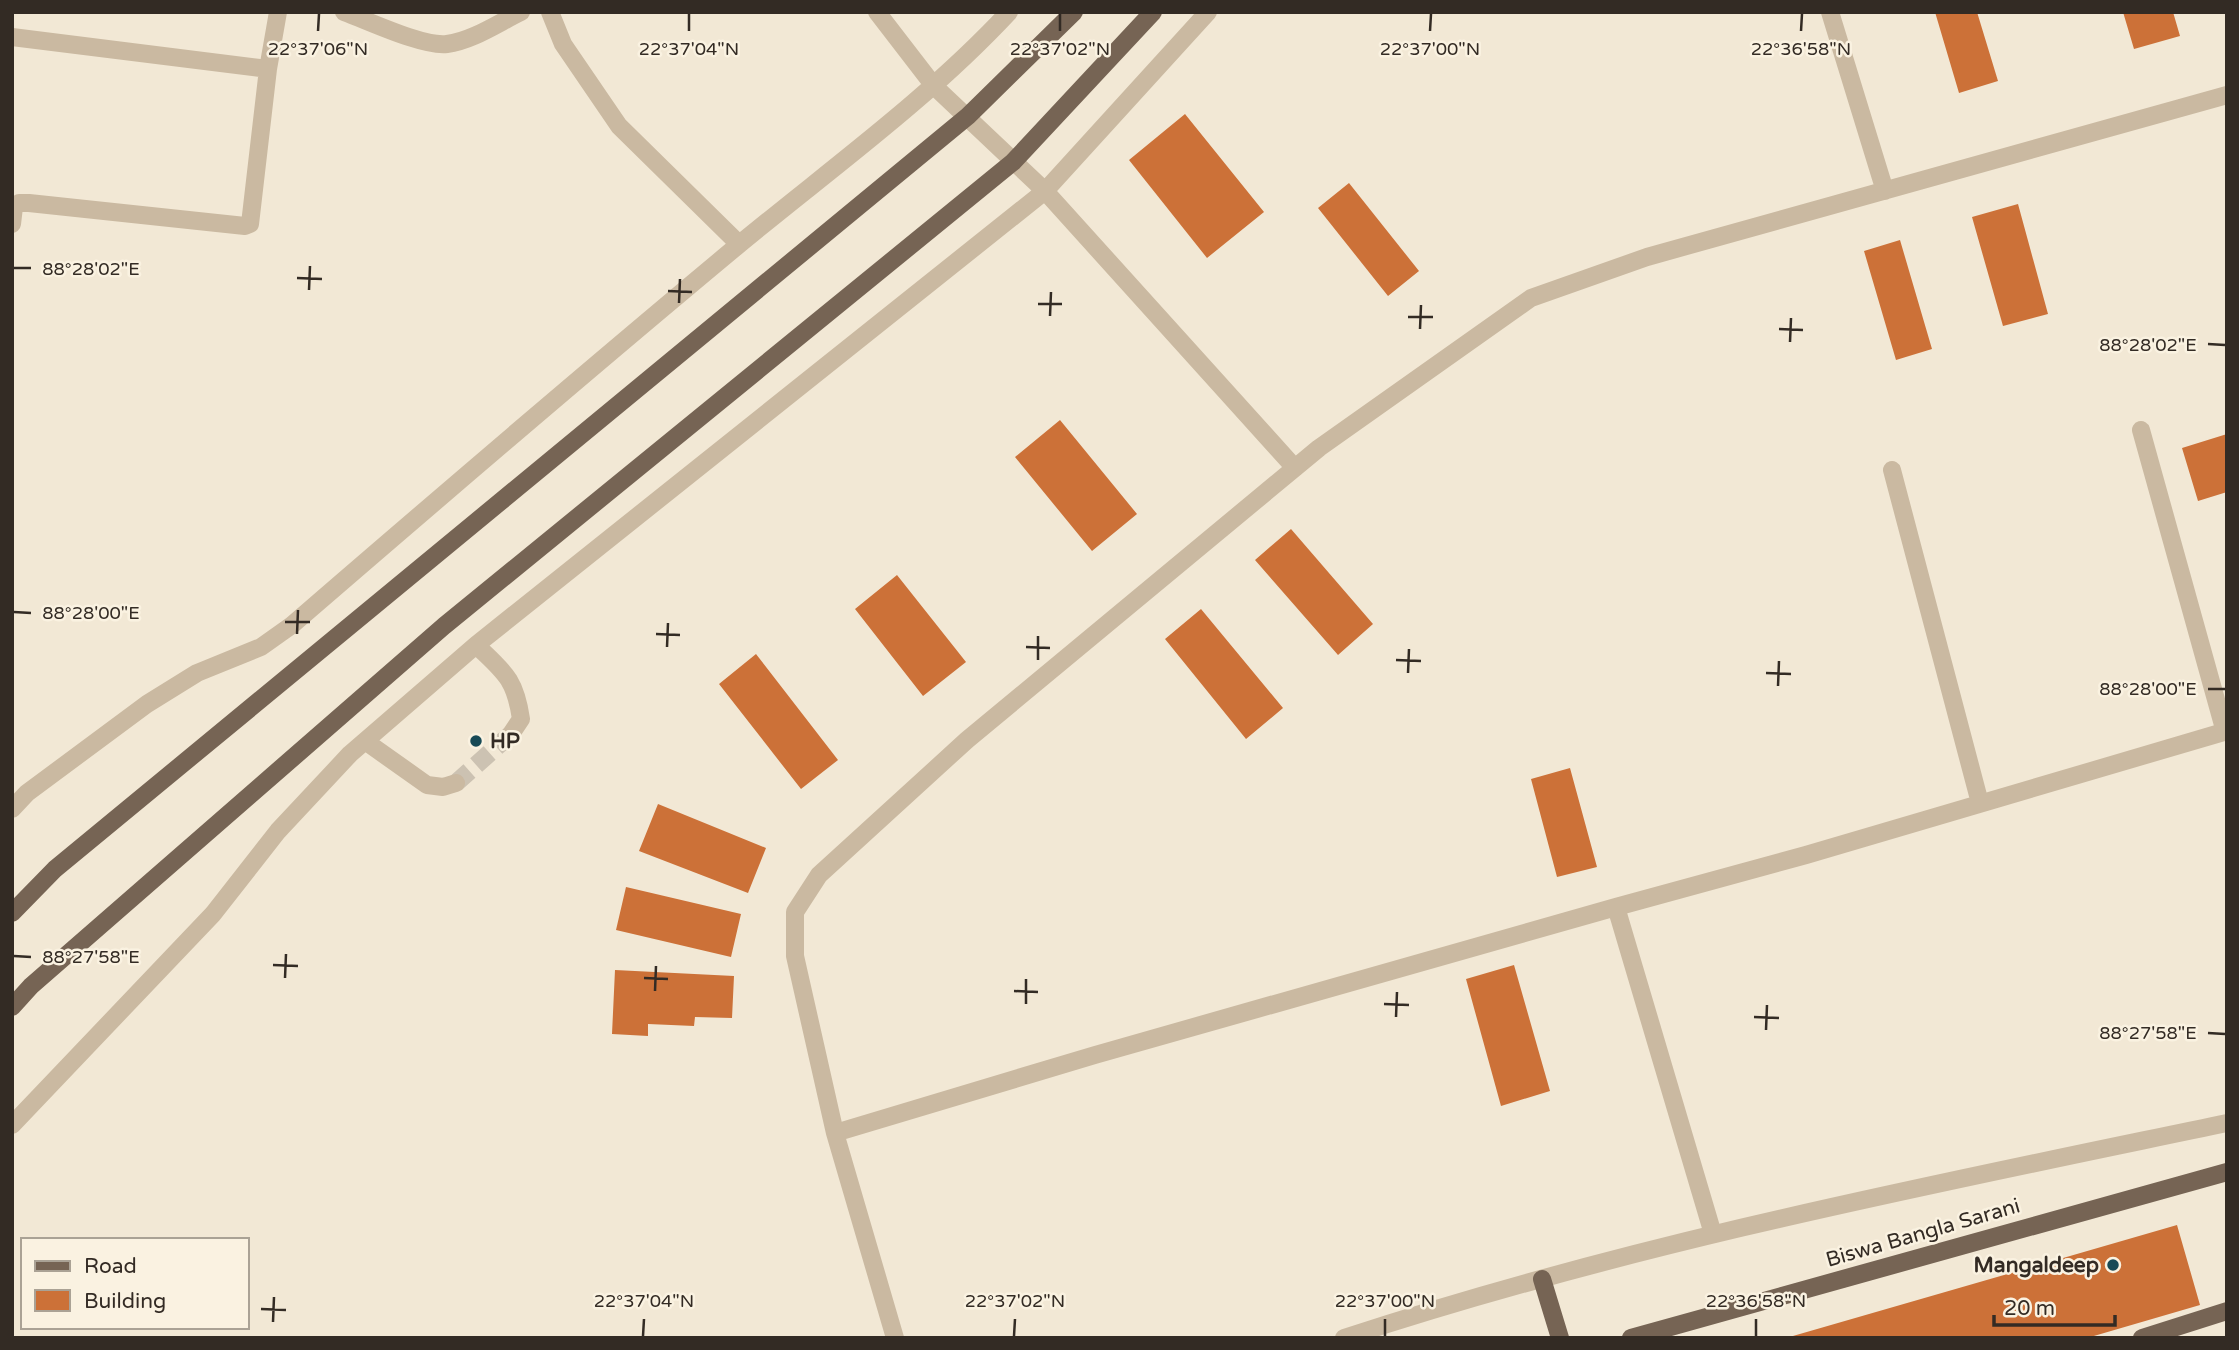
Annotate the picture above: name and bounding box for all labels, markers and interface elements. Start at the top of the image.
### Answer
text: 22°37'06"N [268,38,368,60]
text: 22°37'04"N [639,38,739,60]
text: 22°37'02"N [1010,38,1110,60]
text: 22°37'00"N [1380,38,1480,60]
text: 22°36'58"N [1751,38,1851,60]
text: 88°28'02"E [42,258,140,280]
text: 88°28'02"E [2099,334,2197,356]
text: 88°28'00"E [42,602,140,624]
text: 88°28'00"E [2099,678,2197,700]
place label: HP [490,729,520,754]
marker: HP [468,733,484,749]
text: 88°27'58"E [42,946,140,968]
text: 88°27'58"E [2099,1022,2197,1044]
street label: Biswa Bangla Sarani [1823,1193,2023,1273]
legend [21,1238,248,1329]
place label: Mangaldeep [1974,1253,2099,1278]
text: Road [84,1254,137,1279]
marker: Mangaldeep [2105,1257,2121,1273]
scale bar [1994,1284,2115,1328]
text: Building [84,1289,166,1314]
text: 22°37'04"N [594,1290,694,1312]
text: 22°37'02"N [965,1290,1065,1312]
text: 22°37'00"N [1335,1290,1435,1312]
text: 22°36'58"N [1706,1290,1806,1312]
text: 20 m [2004,1296,2055,1321]

